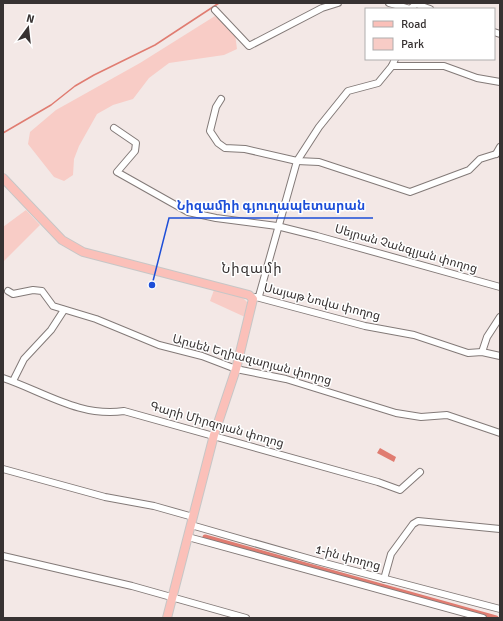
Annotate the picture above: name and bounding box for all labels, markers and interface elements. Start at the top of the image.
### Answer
north arrow [8,8,48,48]
legend [365,8,495,60]
text: N [25,12,36,26]
text: Road [401,17,427,32]
text: Park [401,37,424,52]
callout: Նիզամիի գյուղապետարան [169,193,373,218]
text: Նիզամիի գյուղապետարան [177,198,365,214]
street label: Սեյրան Չանգլյան փողոց [333,221,479,277]
district label: Նիզամի [221,260,283,277]
street label: Սայաթ Նովա փողոց [262,280,382,324]
street label: Արսեն Եղիազարյան փողոց [171,331,333,389]
street label: Գարի Միրզոյան փողոց [148,399,286,451]
street label: 1-ին փողոց [314,542,382,574]

